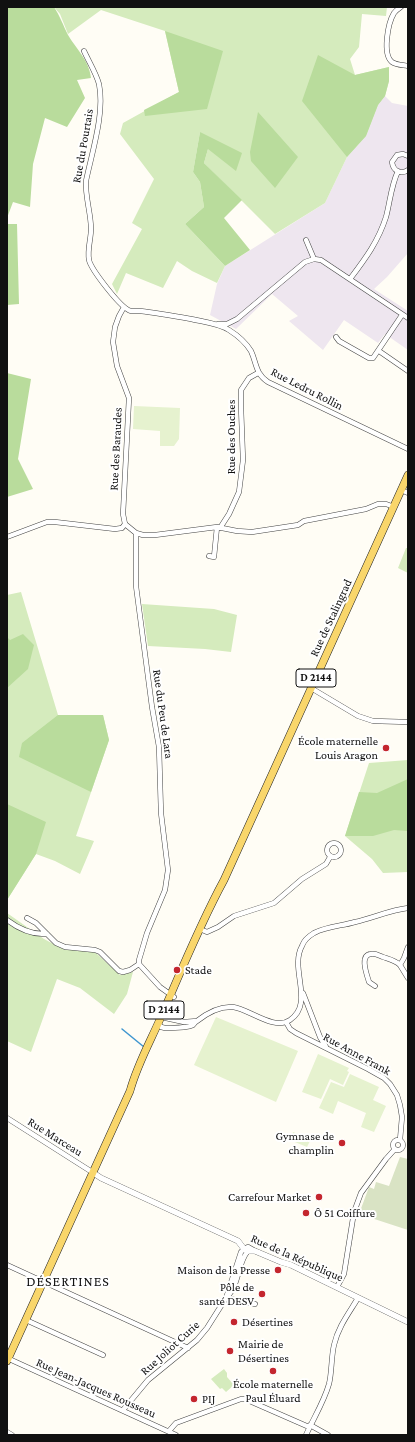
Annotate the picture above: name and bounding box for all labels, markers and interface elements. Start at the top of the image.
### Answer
street label: Rue du Pourtais [69,108,97,184]
street label: Rue Ledru Rollin [268,365,346,413]
street label: Rue des Ouches [224,400,238,474]
street label: Rue des Baraudes [107,407,125,491]
street label: Rue de Stalingrad [307,577,355,659]
street label: Rue du Peu de Lara [150,668,176,760]
road number: D 2144 [296,669,336,687]
place label: École maternelle Louis Aragon [298,734,378,762]
marker: École maternelle Louis Aragon [381,743,391,753]
place label: Stade [185,963,212,977]
marker: Stade [172,965,182,975]
road number: D 2144 [144,1001,184,1019]
street label: Rue Anne Frank [321,1029,393,1079]
street label: Rue Marceau [25,1114,85,1160]
place label: Gymnase de champlin [276,1129,334,1157]
marker: Gymnase de champlin [337,1138,347,1148]
place label: Carrefour Market [228,1190,311,1204]
marker: Carrefour Market [314,1192,324,1202]
place label: Ô 51 Coiffure [314,1206,375,1220]
marker: Ô 51 Coiffure [301,1208,311,1218]
street label: Rue de la République [248,1231,346,1285]
place label: Maison de la Presse [177,1263,270,1277]
marker: Maison de la Presse [273,1265,283,1275]
district label: DÉSERTINES [26,1274,110,1290]
place label: Pôle de santé DESV [199,1280,254,1308]
marker: Pôle de santé DESV [257,1289,267,1299]
place label: Désertines [242,1315,293,1329]
marker: Désertines [229,1317,239,1327]
street label: Rue Joliot Curie [138,1318,202,1378]
place label: Mairie de Désertines [238,1337,289,1365]
marker: Mairie de Désertines [225,1346,235,1356]
street label: Rue Jean-Jacques Rousseau [34,1355,158,1421]
marker: École maternelle Paul Éluard [268,1366,278,1376]
place label: École maternelle Paul Éluard [233,1377,313,1405]
place label: PIJ [202,1392,215,1406]
marker: PIJ [189,1394,199,1404]

